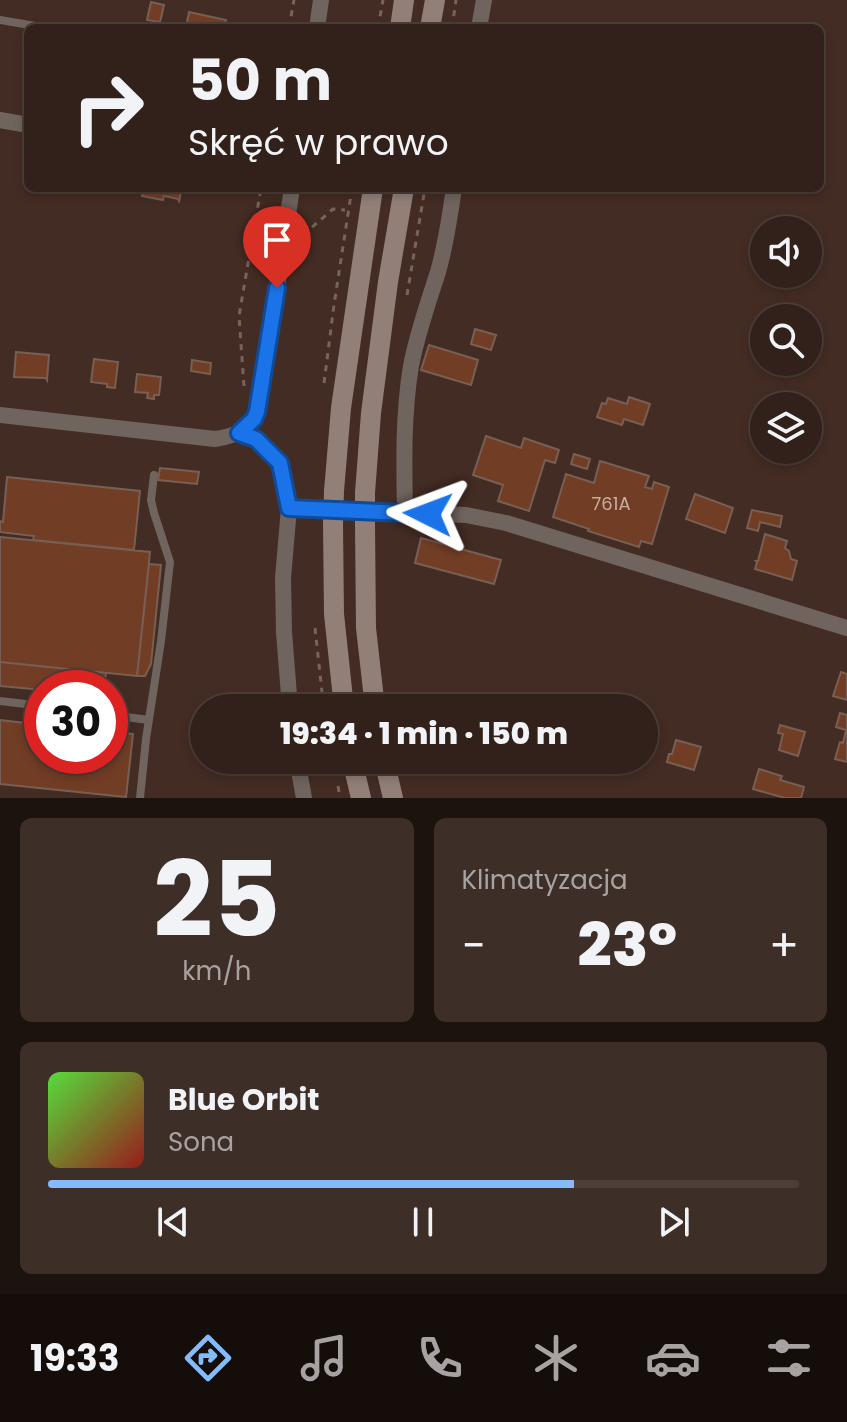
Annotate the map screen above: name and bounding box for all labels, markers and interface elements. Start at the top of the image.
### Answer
text: 50 m [188,41,332,120]
icon: right [56,56,160,160]
text: Skręć w prawo [188,117,449,168]
pin [243,206,311,288]
map controls [750,216,822,464]
button: sound [750,216,822,288]
icon: arrive [255,218,299,262]
button: search [750,304,822,376]
button: layers [750,392,822,464]
position arrow [386,472,470,556]
house number: 761A [591,491,631,516]
speed limit sign: 30 [24,670,128,774]
text: 19:34 · 1 min · 150 m [280,712,568,755]
text: 25 [153,827,280,972]
text: Klimatyzacja [462,862,628,898]
text: 23° [578,903,677,987]
text: − [462,915,486,976]
text: + [769,915,799,976]
text: km/h [182,953,251,989]
text: Blue Orbit [168,1078,320,1121]
text: Sona [168,1124,234,1160]
icon: previous [151,1200,195,1244]
icon: pause [401,1200,445,1244]
icon: next [652,1200,696,1244]
icon: directions [180,1330,236,1386]
icon: music [296,1330,352,1386]
icon: phone [412,1330,468,1386]
icon: climate [528,1330,584,1386]
icon: car [645,1330,701,1386]
icon: filters [761,1330,817,1386]
text: 19:33 [30,1333,120,1384]

